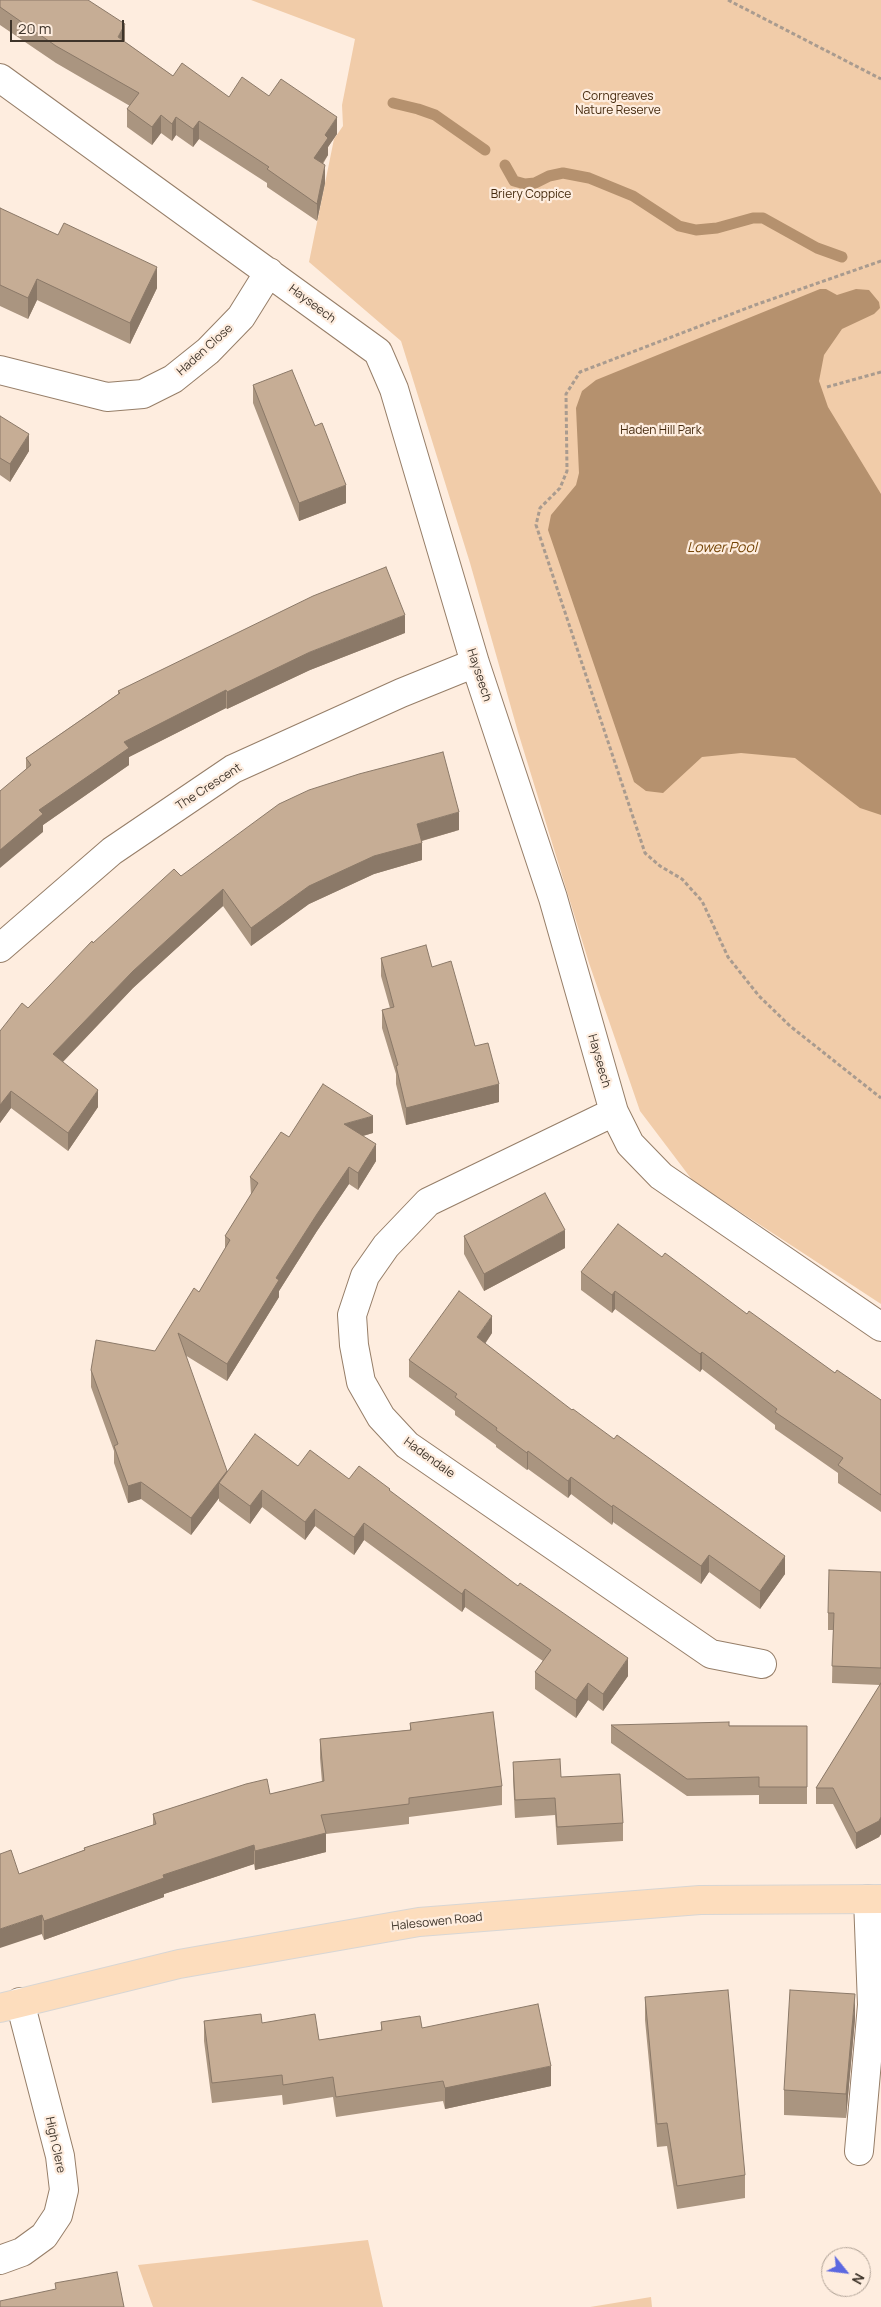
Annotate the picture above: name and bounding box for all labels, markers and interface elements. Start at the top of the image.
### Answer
scale bar [12,10,126,42]
text: 20 m [18,18,51,39]
park label: Corngreaves Nature Reserve [575,90,661,118]
park label: Briery Coppice [491,188,571,202]
street label: Hayseech [286,282,338,326]
street label: Haden Close [174,321,236,379]
park label: Haden Hill Park [620,424,702,438]
water label: Lower Pool [687,540,757,556]
street label: Hayseech [464,647,494,703]
street label: The Crescent [174,761,244,813]
street label: Hayseech [585,1033,613,1089]
street label: Hadendale [401,1435,457,1481]
street label: Halesowen Road [391,1910,483,1934]
street label: High Clere [42,2115,68,2175]
north arrow [821,2247,871,2297]
text: N [848,2270,869,2288]

